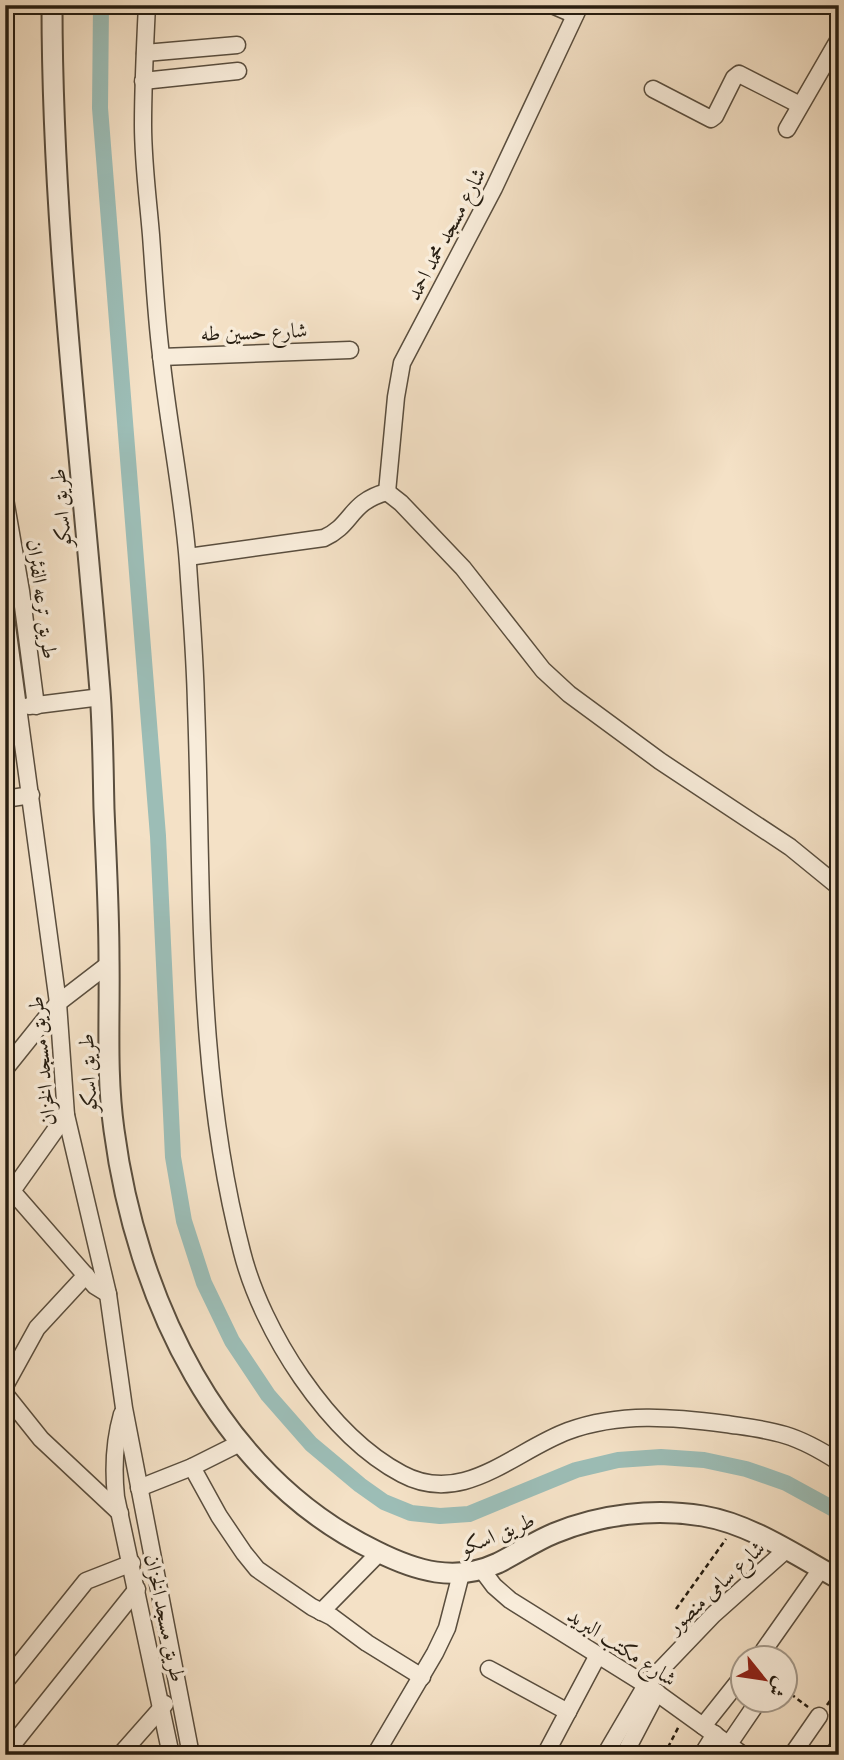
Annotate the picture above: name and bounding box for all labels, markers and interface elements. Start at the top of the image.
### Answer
street label: شارع مسجد محمد احمد [401,164,496,307]
street label: شارع حسين طه [200,318,308,352]
street label: طريق اسكو [46,467,80,550]
street label: طريق ترعه الفئران [19,538,62,661]
street label: طريق مسجد الخزان [23,995,64,1127]
street label: طريق اسكو [74,1033,105,1115]
street label: طريق اسكو [454,1508,539,1564]
street label: شارع سامى منصور [661,1536,774,1644]
street label: طريق مسجد الخزان [137,1552,190,1685]
street label: شارع مكتب البريد [560,1603,681,1696]
north arrow [728,1644,798,1714]
text: ش [762,1672,792,1701]

